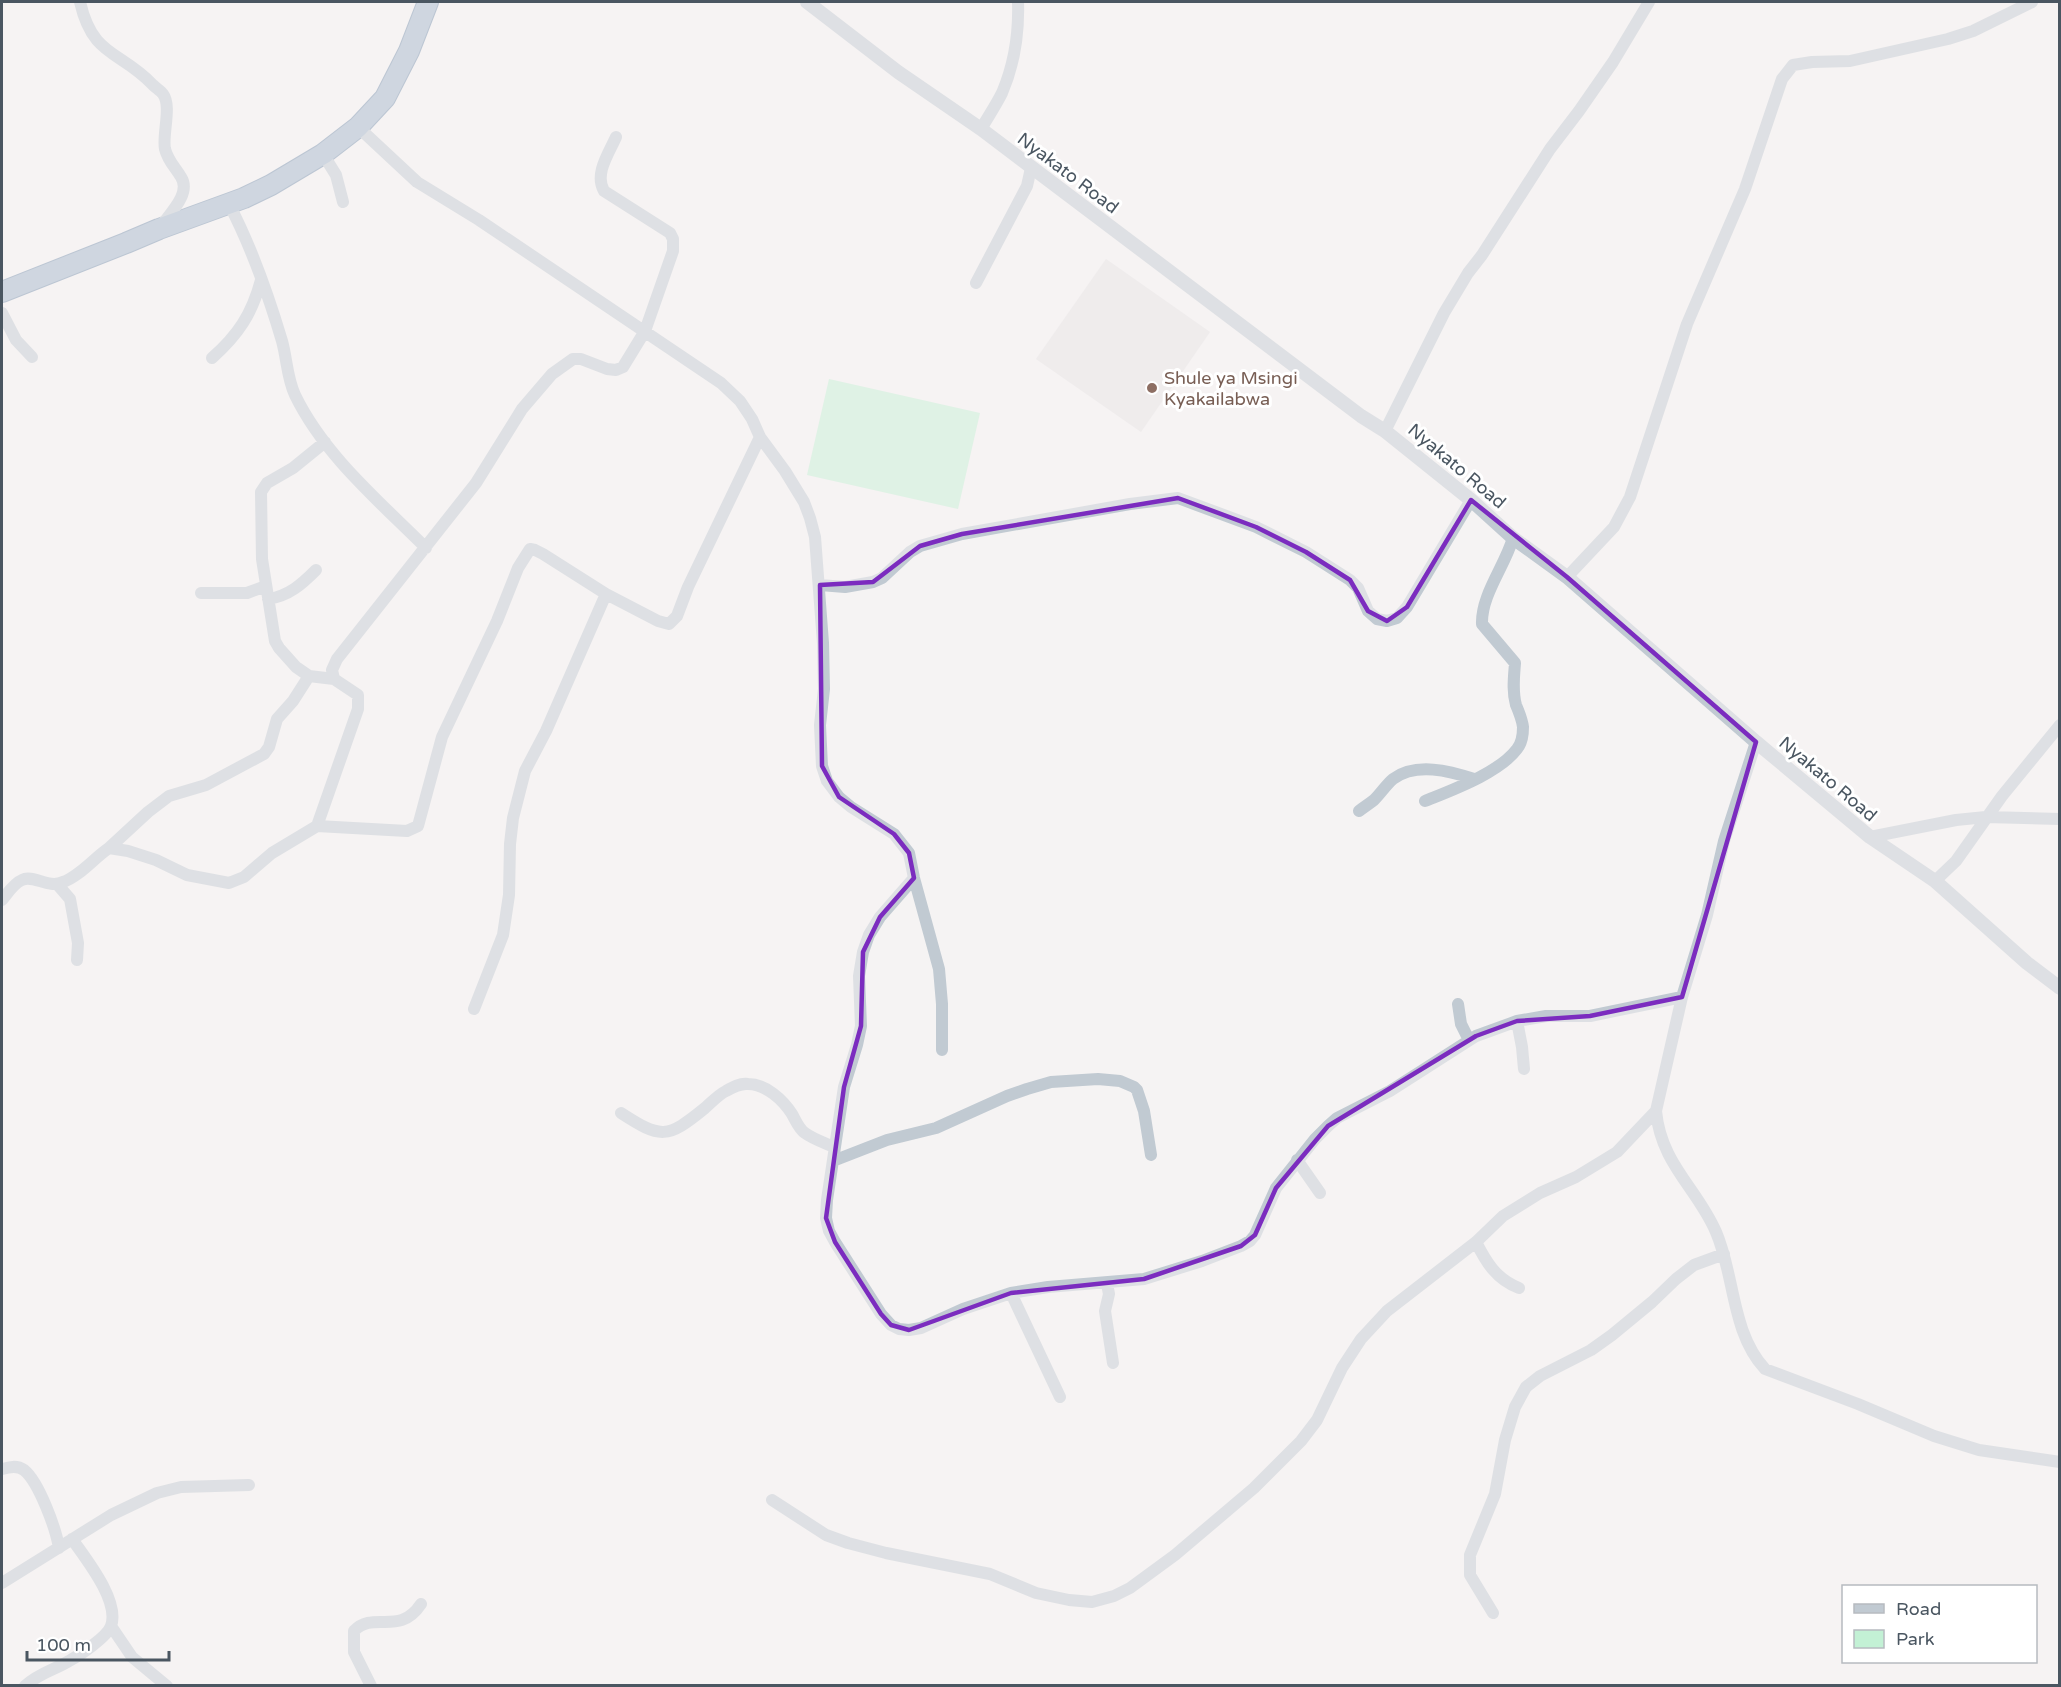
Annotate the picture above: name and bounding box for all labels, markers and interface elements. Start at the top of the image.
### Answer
street label: Nyakato Road [1013,128,1123,218]
place label: Shule ya Msingi Kyakailabwa [1164,367,1298,410]
marker: Shule ya Msingi Kyakailabwa [1145,381,1159,395]
street label: Nyakato Road [1404,419,1510,513]
street label: Nyakato Road [1775,732,1881,826]
legend [1842,1585,2037,1663]
text: Road [1896,1598,1941,1620]
scale bar [27,1624,170,1662]
text: Park [1896,1628,1935,1650]
text: 100 m [36,1634,91,1656]

